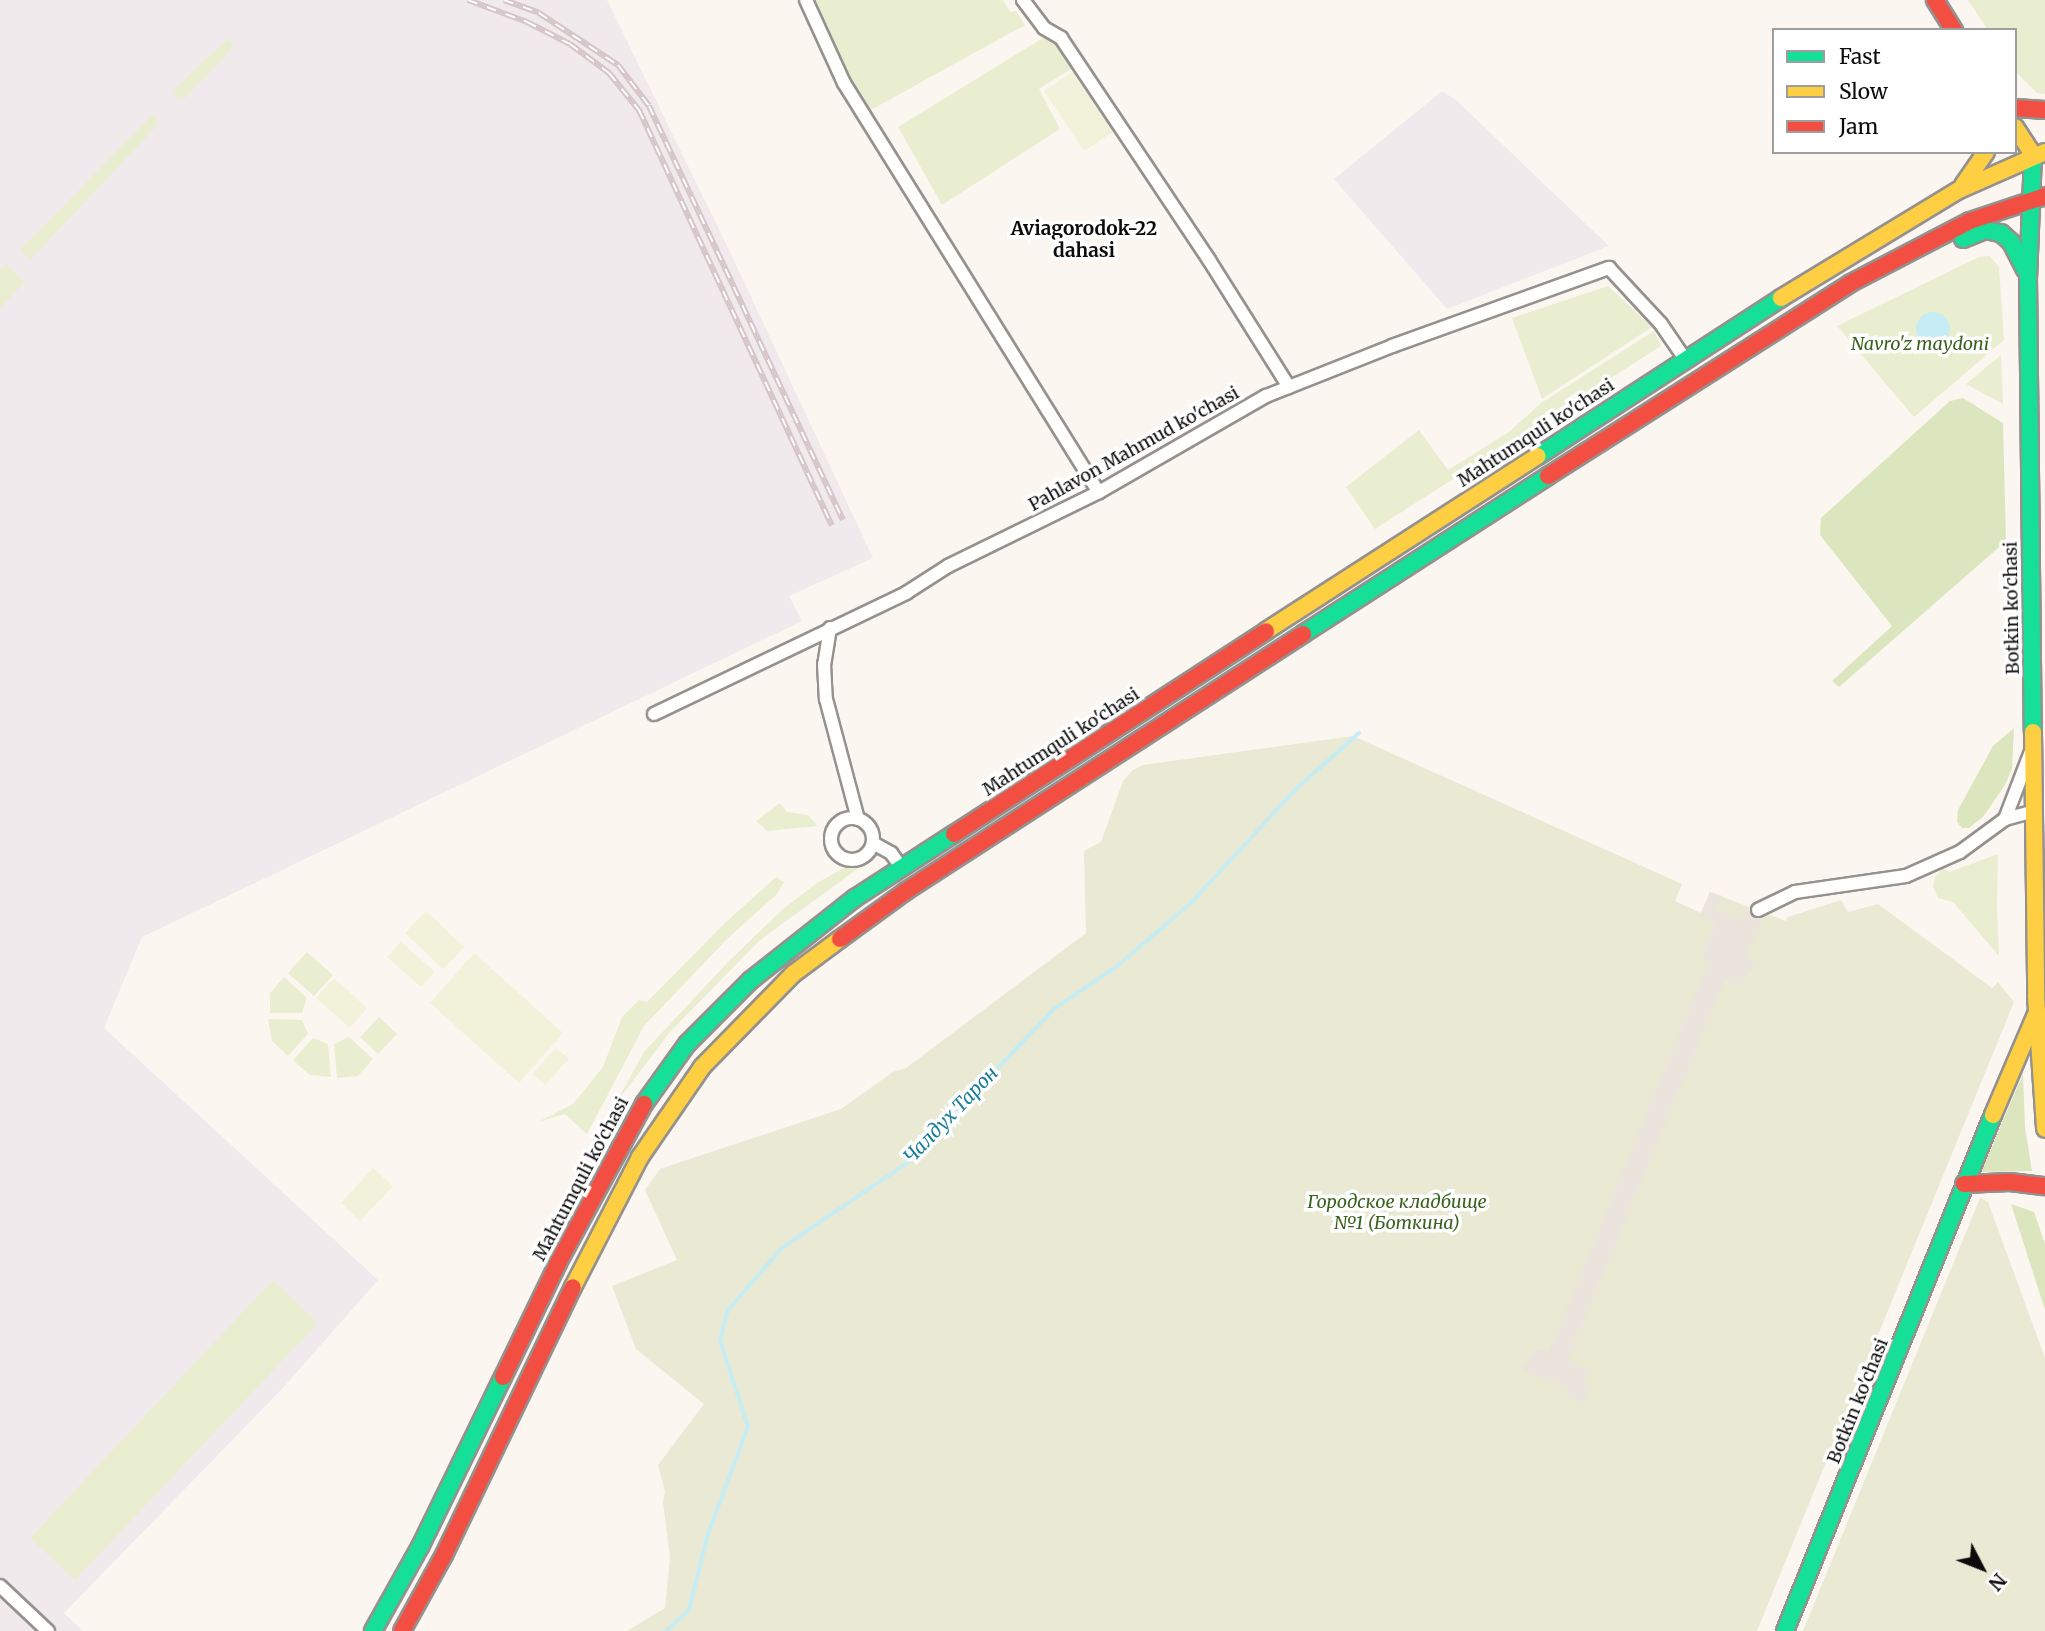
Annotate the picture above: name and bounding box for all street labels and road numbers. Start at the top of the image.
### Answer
street label: Mahtumquli ko'chasi [1454,374,1618,492]
street label: Pahlavon Mahmud ko'chasi [1025,382,1243,516]
street label: Botkin ko'chasi [2000,541,2024,675]
street label: Mahtumquli ko'chasi [979,683,1143,801]
street label: Mahtumquli ko'chasi [529,1093,633,1265]
street label: Botkin ko'chasi [1823,1335,1893,1467]

